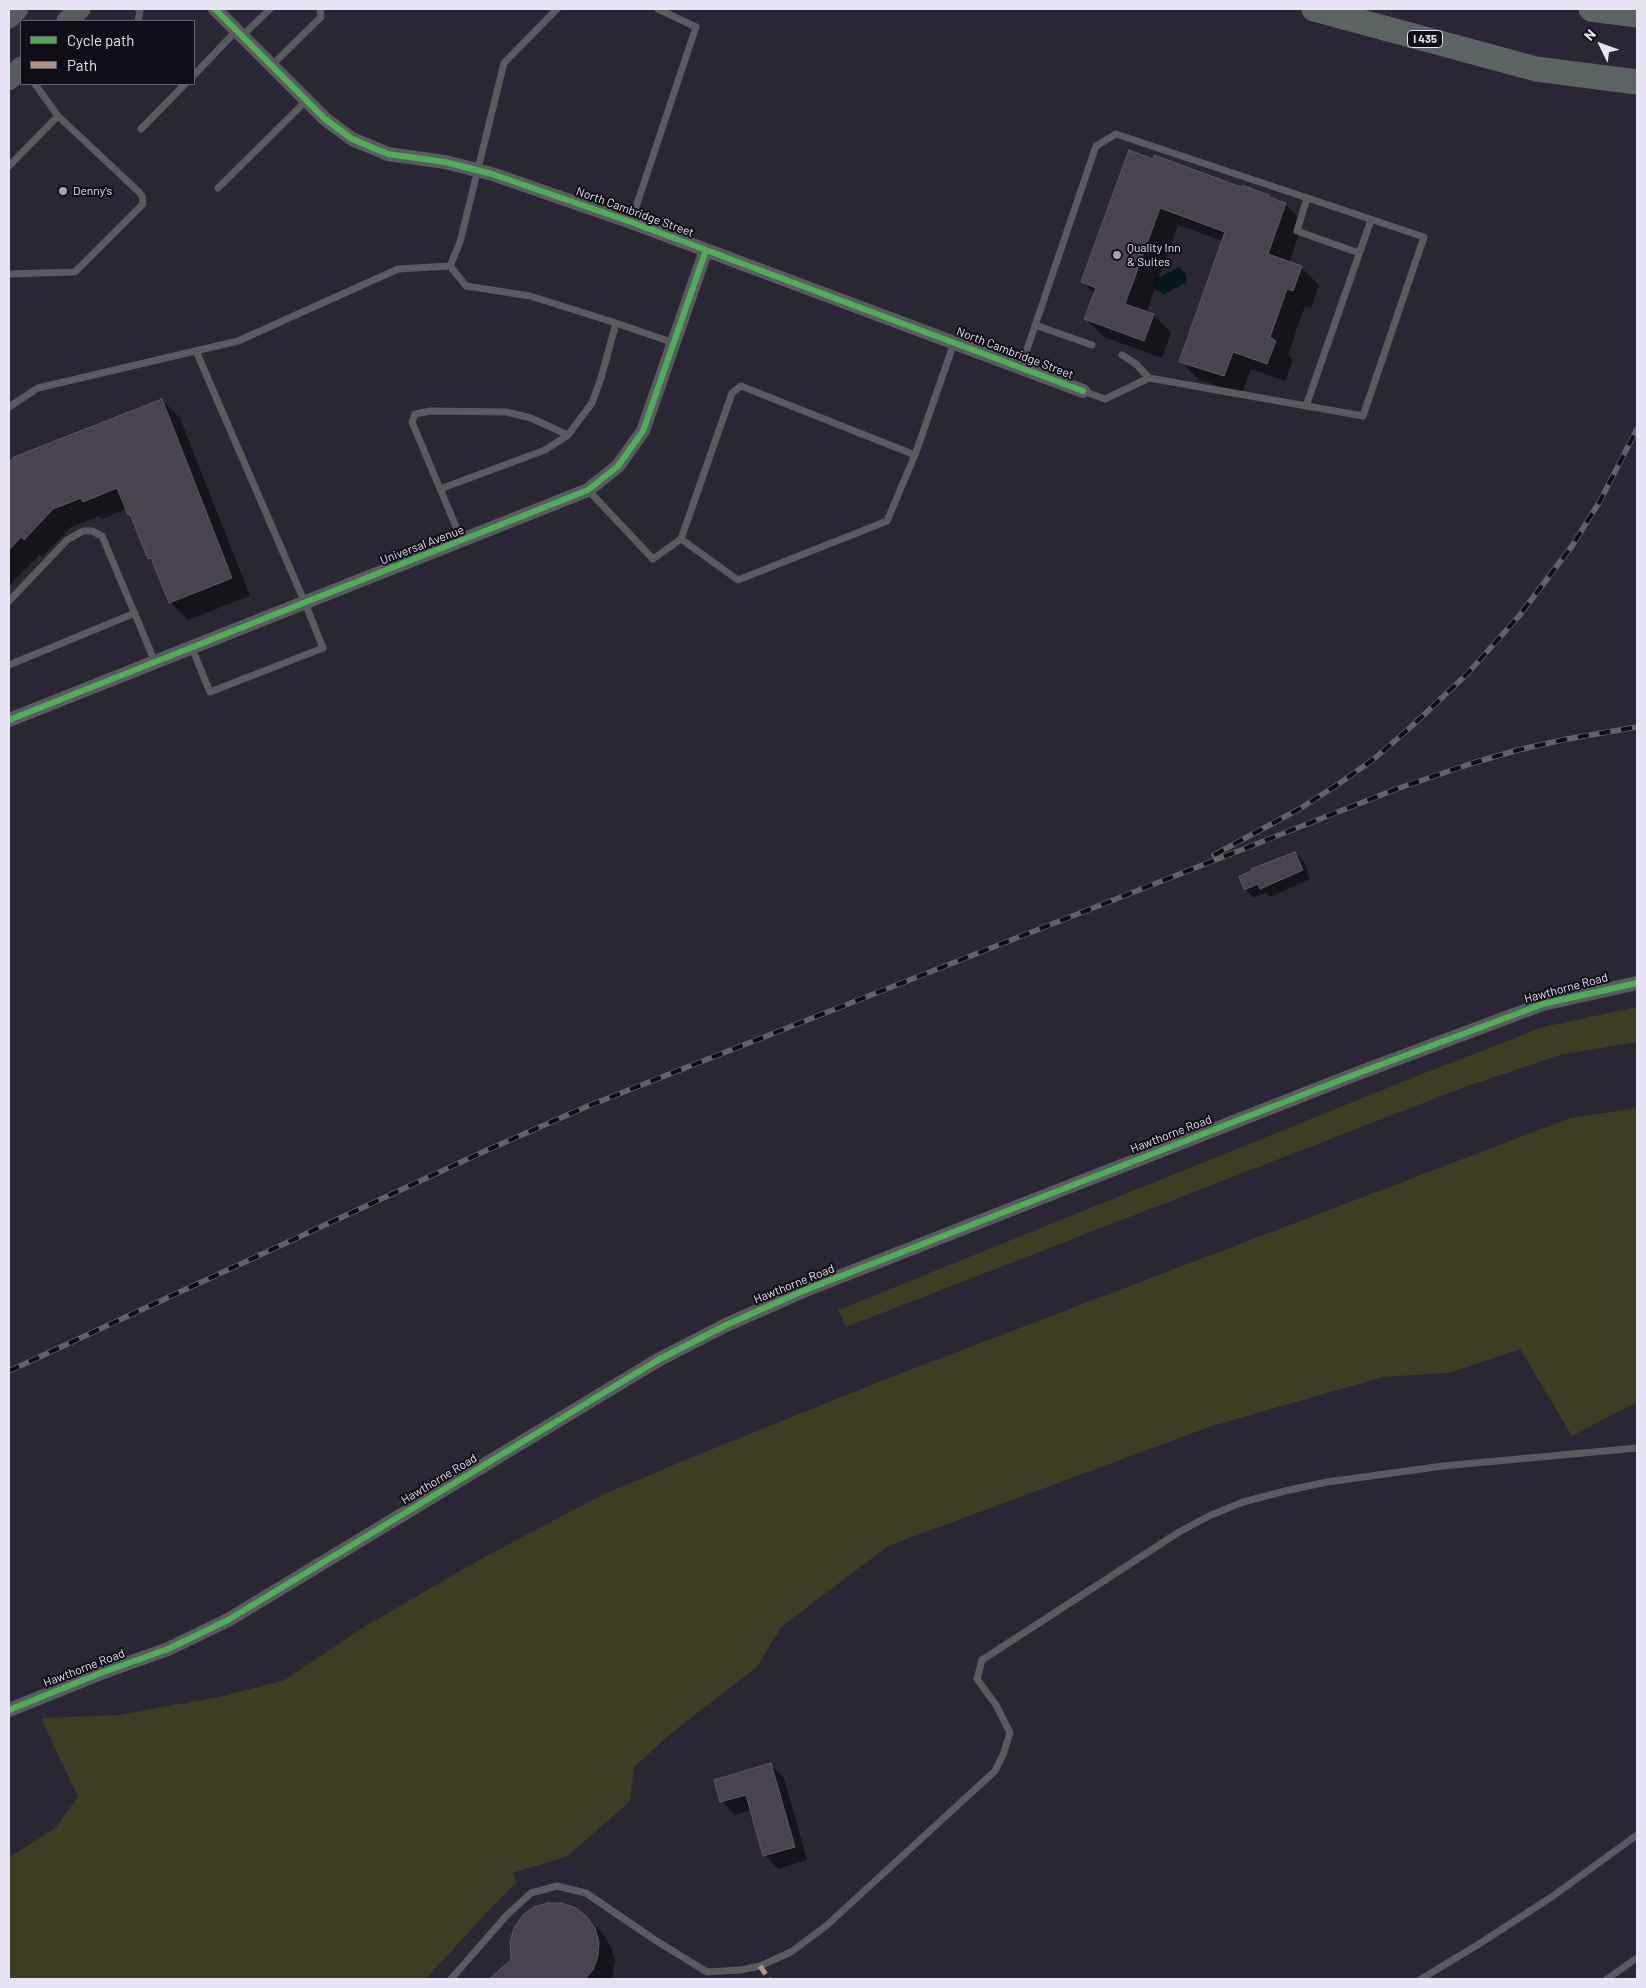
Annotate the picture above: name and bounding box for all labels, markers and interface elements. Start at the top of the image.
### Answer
legend [20,20,195,85]
north arrow [1576,20,1626,70]
text: N [1580,25,1599,44]
road number: I 435 [1408,30,1442,48]
text: Cycle path [67,31,134,49]
text: Path [67,56,97,74]
place label: Denny's [73,184,112,198]
street label: North Cambridge Street [574,184,696,240]
marker: Denny's [57,185,69,197]
place label: Quality Inn & Suites [1127,241,1181,269]
marker: Quality Inn & Suites [1111,249,1123,261]
street label: North Cambridge Street [954,324,1076,382]
street label: Universal Avenue [378,522,466,568]
street label: Hawthorne Road [1523,970,1609,1006]
street label: Hawthorne Road [1128,1112,1214,1156]
street label: Hawthorne Road [751,1261,837,1307]
street label: Hawthorne Road [398,1451,480,1507]
street label: Hawthorne Road [41,1646,127,1690]

